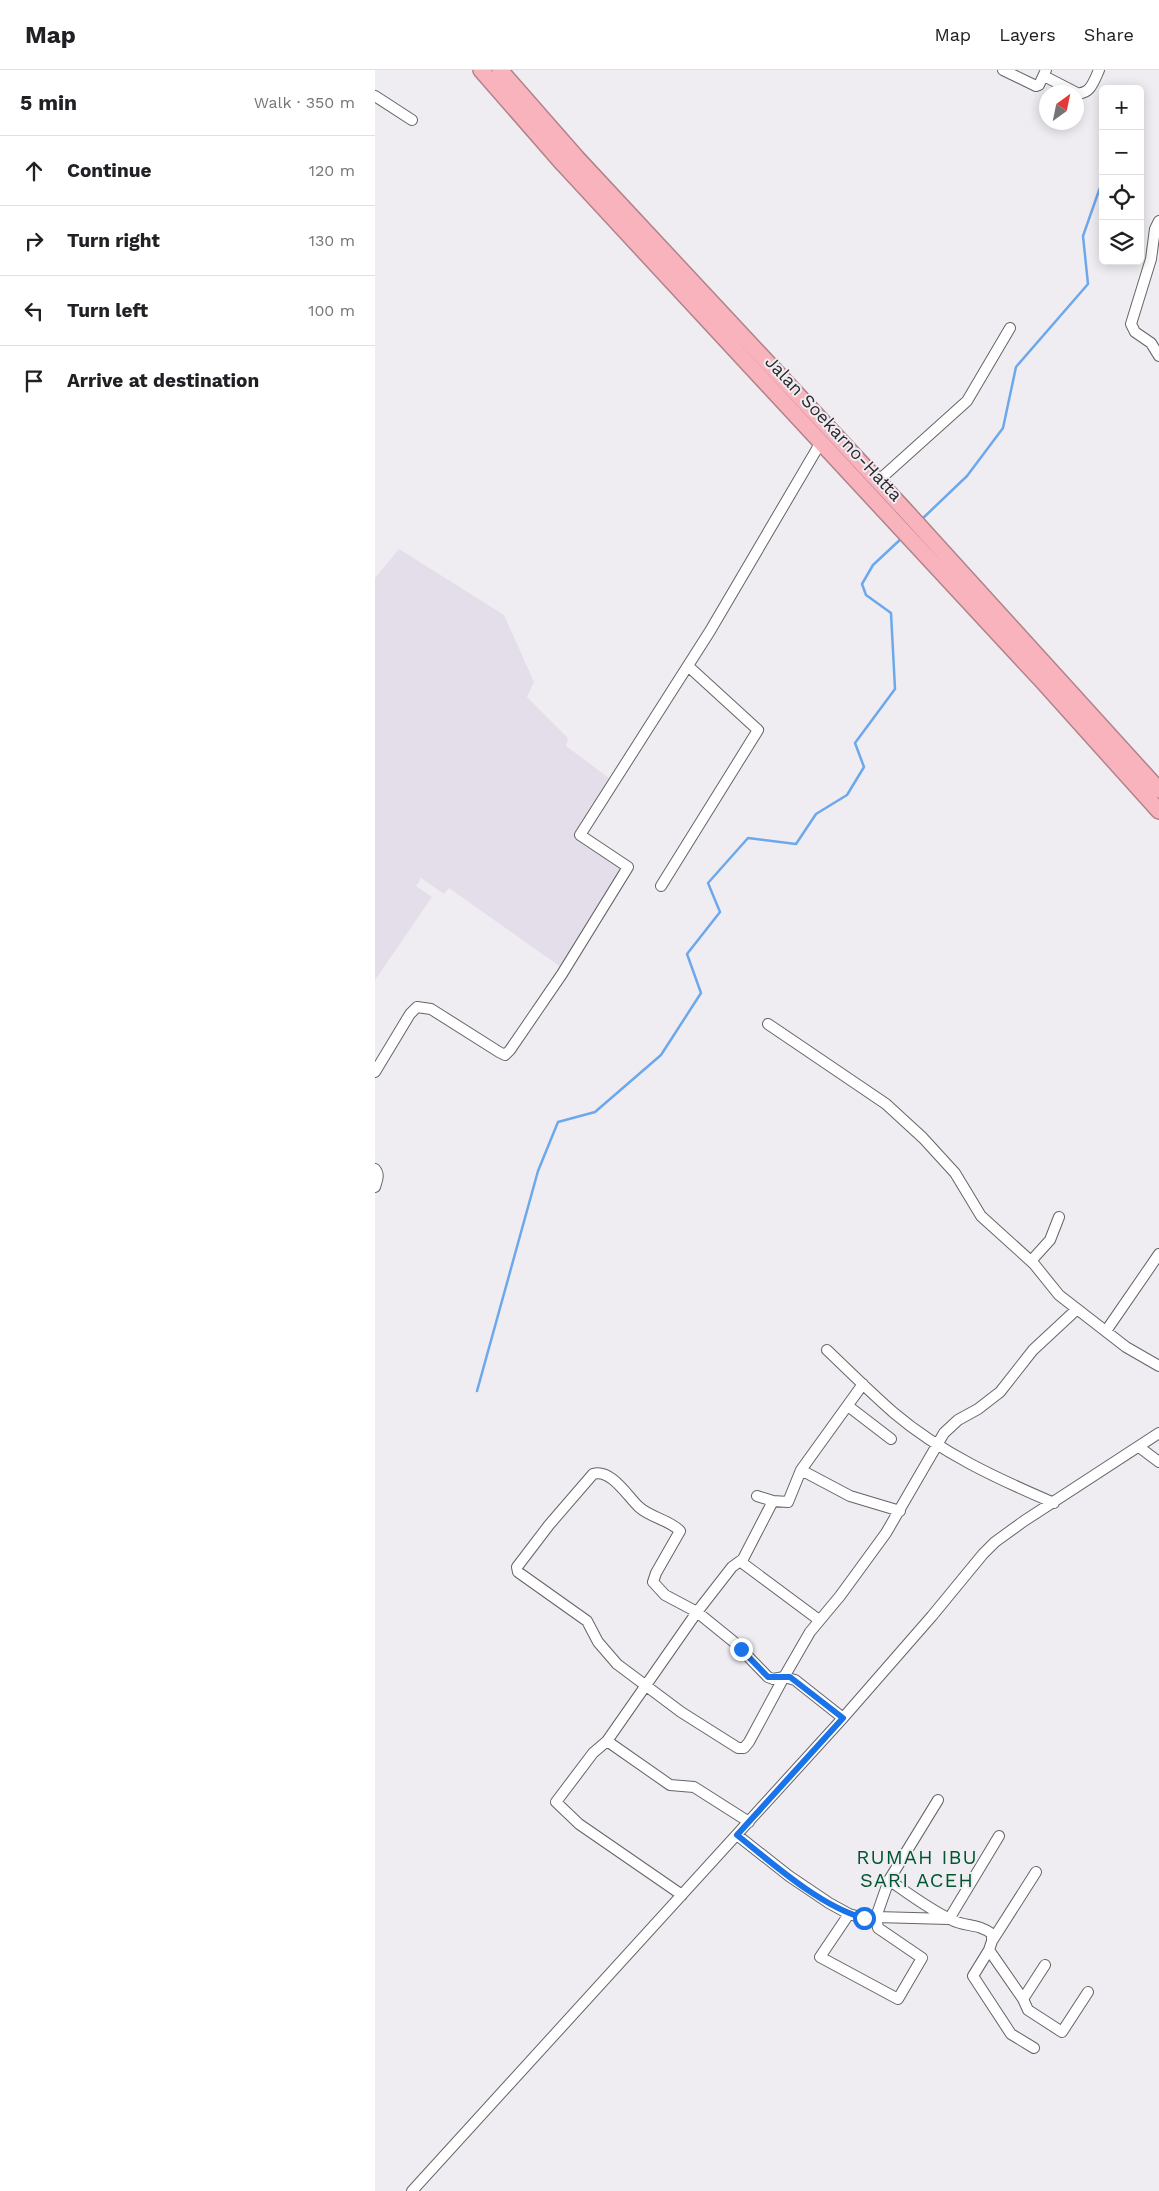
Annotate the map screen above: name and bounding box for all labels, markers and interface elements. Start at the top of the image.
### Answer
text: Map [25,21,76,49]
text: Map [934,24,971,45]
text: Layers [999,24,1056,45]
text: Share [1084,24,1134,45]
north arrow [1039,85,1084,130]
map controls [1099,85,1144,265]
button: + [1099,85,1144,130]
text: 5 min [20,90,77,115]
text: Walk · 350 m [254,93,355,112]
button: − [1099,130,1144,175]
icon: ahead [20,157,48,185]
text: Continue [67,159,151,182]
text: 120 m [309,161,355,180]
button: locate [1099,175,1144,220]
button: layers [1099,220,1144,265]
icon: right [20,227,48,255]
text: Turn right [67,229,160,252]
text: 130 m [309,231,355,250]
icon: left [20,297,48,325]
text: Turn left [67,299,148,322]
text: 100 m [308,301,355,320]
street label: Jalan Soekarno-Hatta [761,351,907,505]
icon: arrive [20,367,48,395]
text: Arrive at destination [67,369,259,392]
route end [730,1638,753,1661]
district label: RUMAH IBU SARI ACEH [856,1845,978,1892]
route start [853,1907,876,1930]

